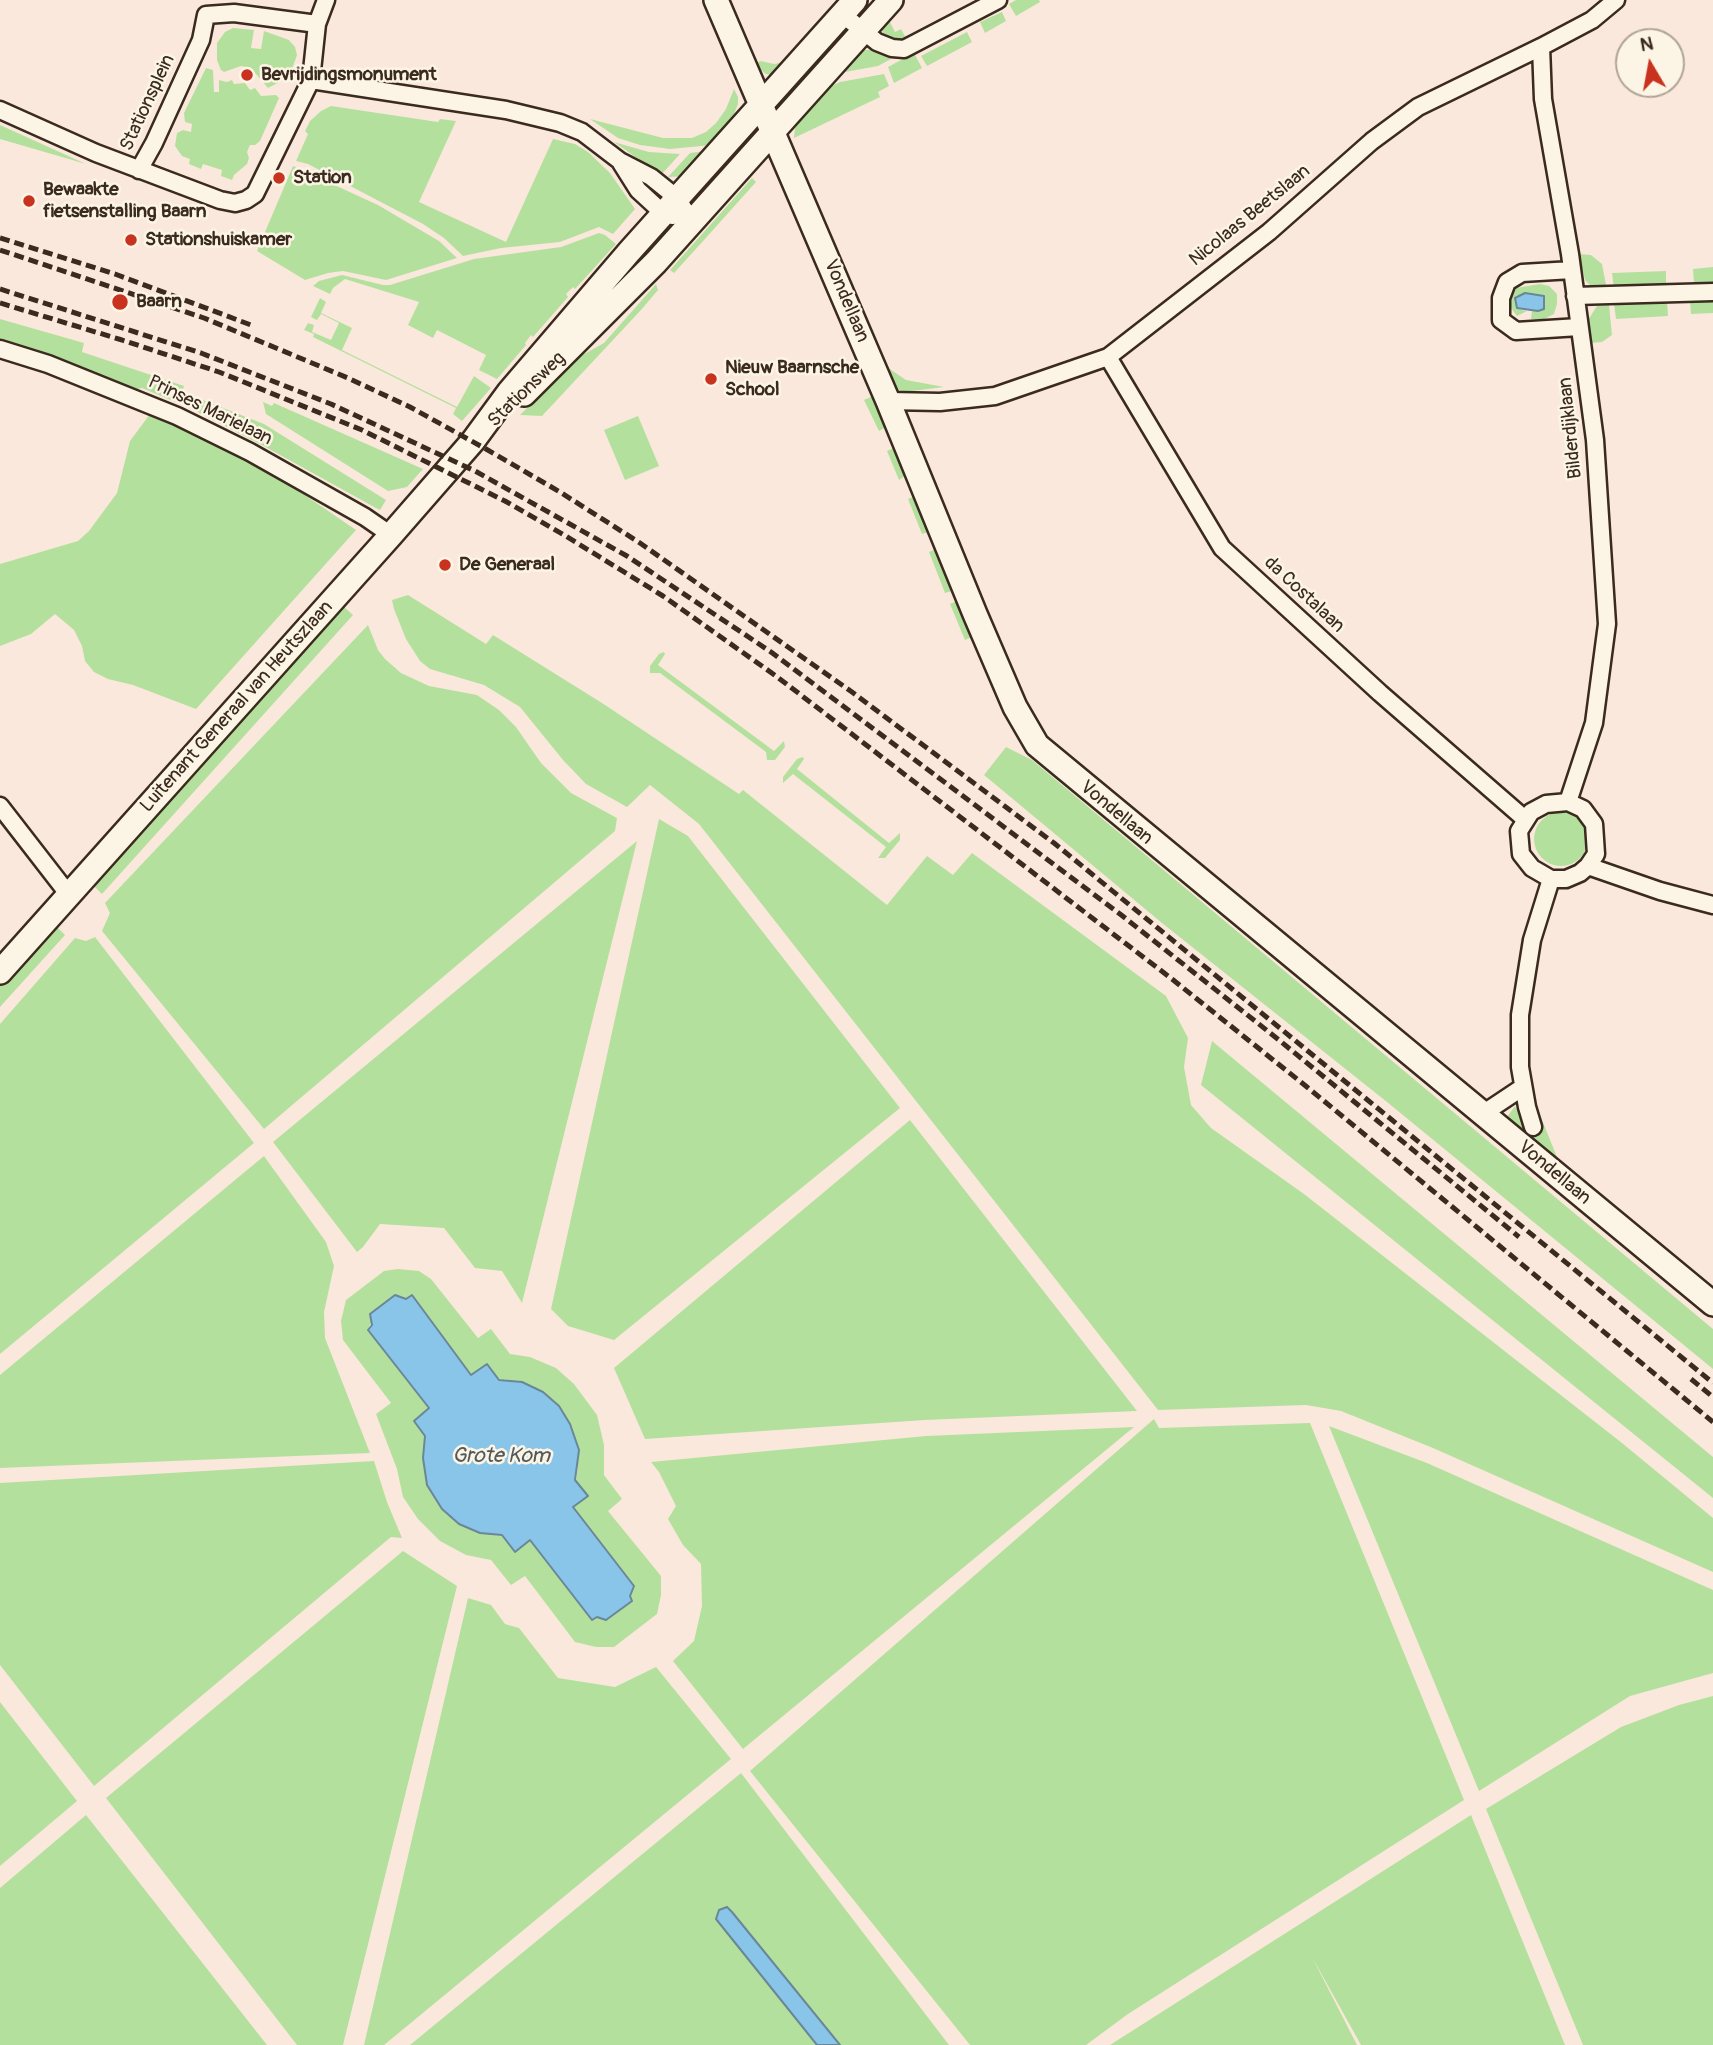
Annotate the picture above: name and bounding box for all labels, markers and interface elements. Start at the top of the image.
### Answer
north arrow [1615,28,1685,98]
text: N [1638,31,1655,57]
street label: Stationsplein [116,51,180,155]
place label: Bevrijdingsmonument [261,64,437,86]
marker: Bevrijdingsmonument [239,67,255,83]
street label: Nicolaas Beetslaan [1185,160,1315,272]
place label: Station [293,167,352,189]
marker: Station [271,170,287,186]
place label: Bewaakte fietsenstalling Baarn [43,179,207,223]
marker: Bewaakte fietsenstalling Baarn [21,193,37,209]
place label: Stationshuiskamer [145,229,292,251]
marker: Stationshuiskamer [123,232,139,248]
street label: Vondellaan [818,256,874,346]
place label: Baarn [136,291,182,313]
marker: Baarn [110,292,130,312]
street label: Stationsweg [484,348,570,432]
place label: Nieuw Baarnsche School [725,357,859,401]
street label: Prinses Marielaan [144,371,276,451]
marker: Nieuw Baarnsche School [703,371,719,387]
street label: Bilderdijklaan [1554,376,1588,480]
street label: da Costalaan [1259,552,1349,638]
place label: De Generaal [459,554,555,576]
marker: De Generaal [437,557,453,573]
street label: Luitenant Generaal van Heutszlaan [136,597,338,817]
street label: Vondellaan [1075,776,1157,850]
street label: Vondellaan [1513,1136,1595,1210]
water label: Grote Kom [452,1444,550,1470]

